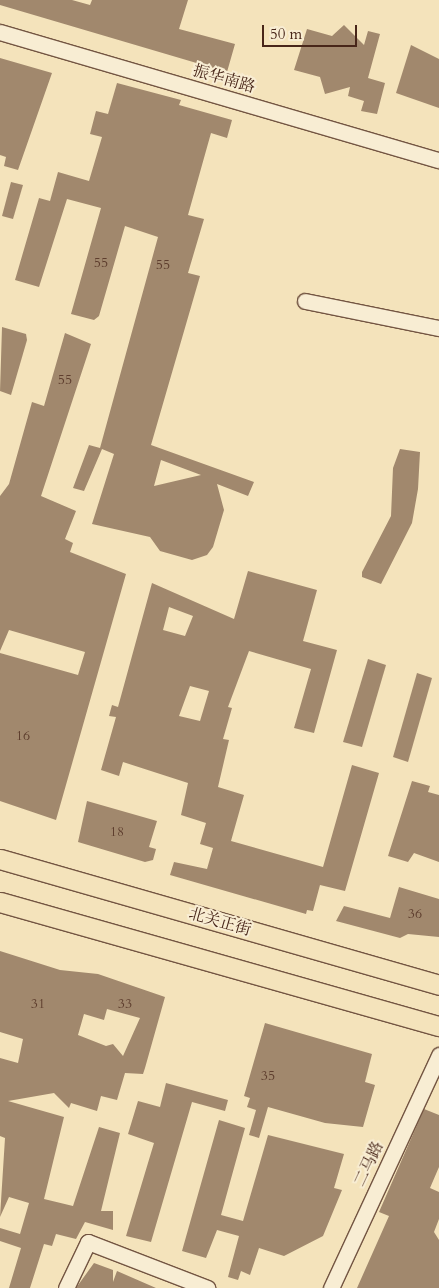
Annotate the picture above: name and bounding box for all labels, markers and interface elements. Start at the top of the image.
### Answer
scale bar [264,15,359,47]
text: 50 m [270,24,302,44]
street label: 振华南路 [191,61,257,97]
house number: 55 [94,255,108,271]
house number: 55 [156,257,170,273]
house number: 55 [58,372,72,388]
house number: 16 [16,728,30,744]
house number: 18 [110,824,124,840]
street label: 北关正街 [187,904,253,940]
house number: 36 [408,906,422,922]
house number: 31 [31,996,45,1012]
house number: 33 [118,996,132,1012]
house number: 35 [261,1068,275,1084]
street label: 二马路 [350,1138,388,1190]

